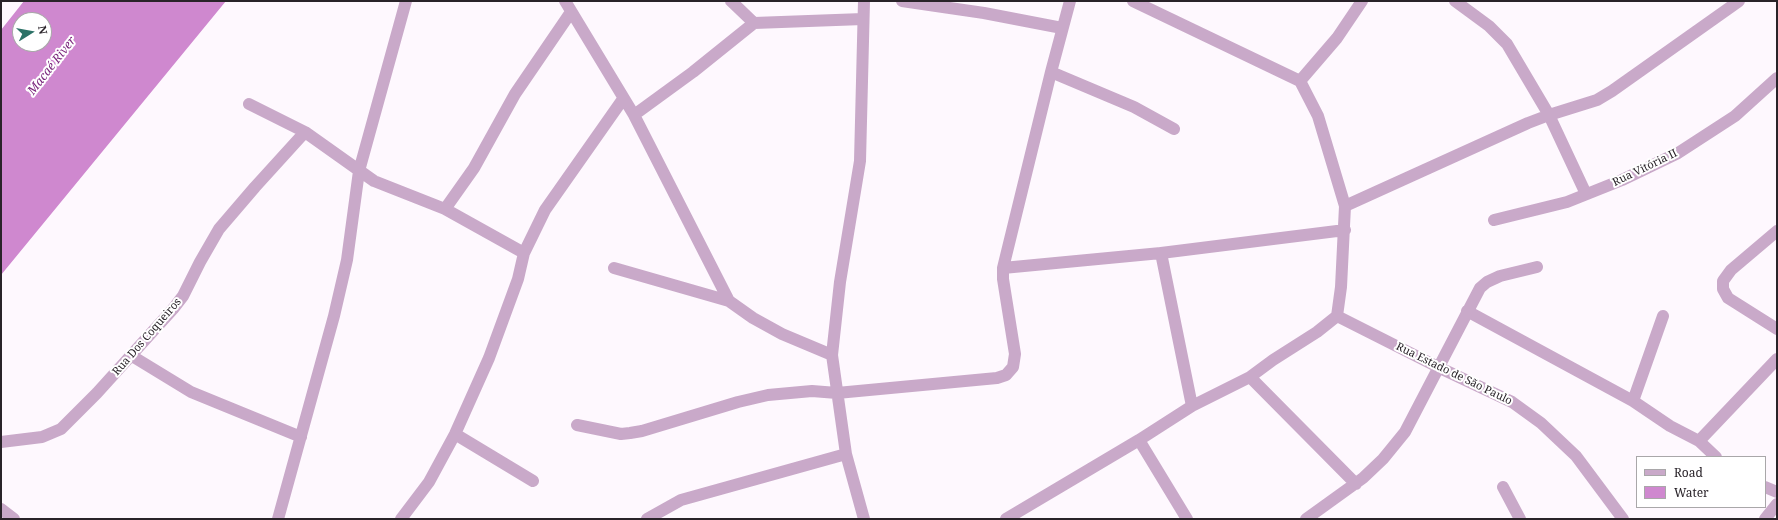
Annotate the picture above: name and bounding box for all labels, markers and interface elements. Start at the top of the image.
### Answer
north arrow [12,12,52,52]
text: N [35,24,51,35]
water label: Macaé River [25,34,79,98]
street label: Rua Vitória II [1611,147,1679,189]
street label: Rua Dos Coqueiros [110,296,184,378]
street label: Rua Estado de São Paulo [1394,340,1514,408]
legend [1636,456,1766,508]
text: Road [1674,464,1703,481]
text: Water [1674,484,1709,501]

